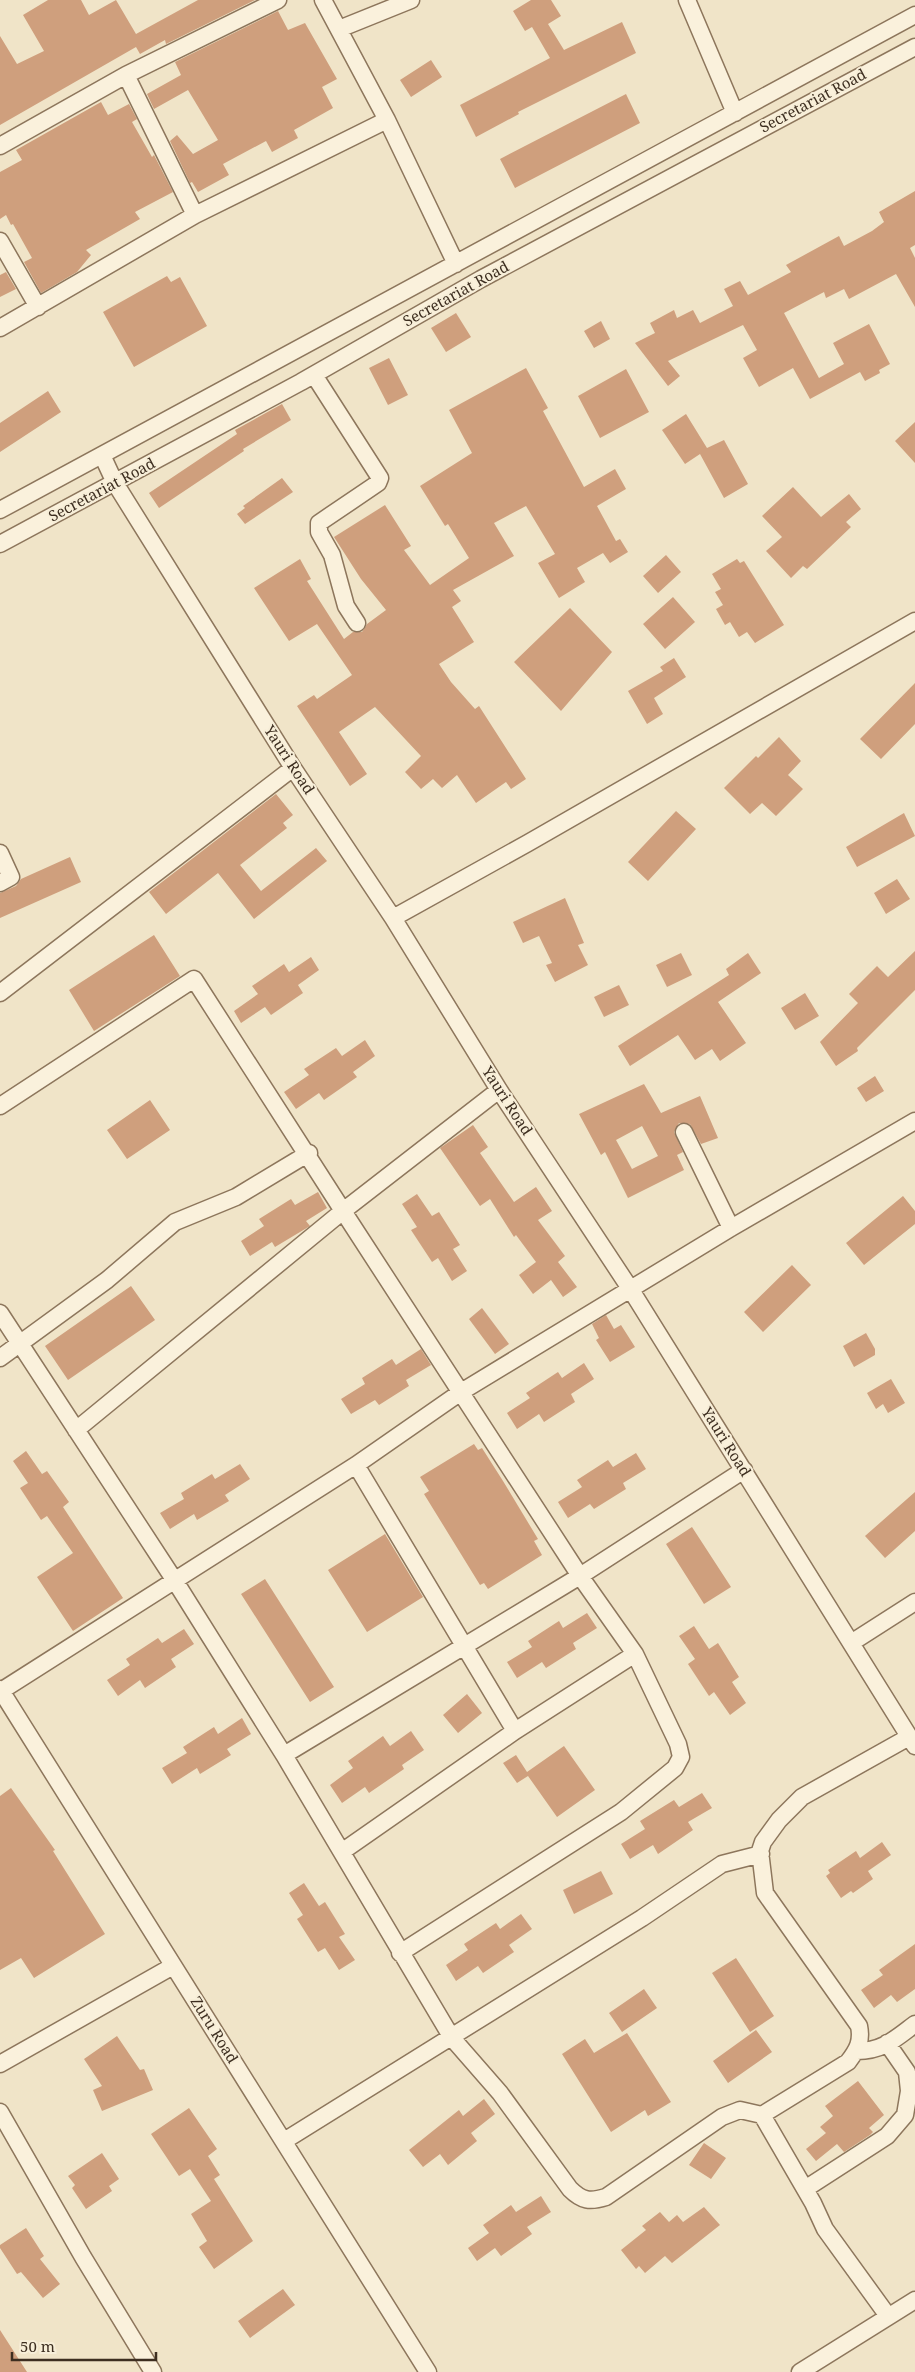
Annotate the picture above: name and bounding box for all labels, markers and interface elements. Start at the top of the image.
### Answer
street label: Secretariat Road [756,64,869,137]
street label: Secretariat Road [399,256,512,330]
street label: Secretariat Road [45,453,158,526]
street label: Yauri Road [260,720,320,798]
street label: Yauri Road [478,1061,538,1139]
street label: Yauri Road [697,1402,756,1480]
street label: Zuru Road [186,1992,243,2067]
scale bar [12,2330,156,2362]
text: 50 m [20,2336,55,2356]

